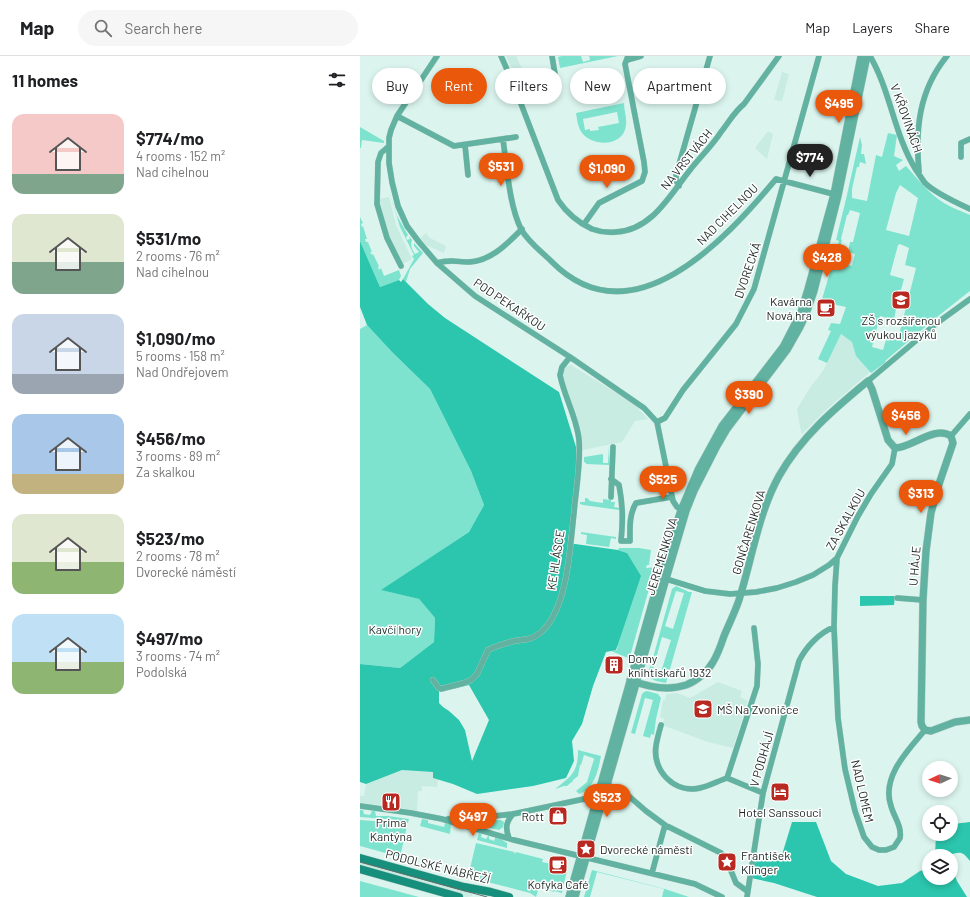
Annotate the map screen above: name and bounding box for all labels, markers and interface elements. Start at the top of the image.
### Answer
search box [78,10,358,46]
text: Map [20,16,54,39]
icon: search [92,17,114,39]
text: Search here [124,19,202,37]
text: Map [805,19,830,36]
text: Layers [852,19,893,36]
text: Share [915,19,950,36]
chip: Buy [372,68,423,104]
chip: Rent [431,68,487,104]
chip: Filters [495,68,562,104]
chip: New [570,68,625,104]
chip: Apartment [633,68,726,104]
icon: filters [326,69,348,91]
text: 11 homes [12,70,78,90]
street label: V KŘOVINÁCH [888,82,926,154]
pin: $495 [815,90,863,124]
text: $495 [824,95,854,111]
street label: NA VRSTVÁCH [657,126,715,192]
text: $774/mo [136,128,204,148]
icon: home [44,130,92,178]
pin: $774 [786,144,834,178]
text: 4 rooms · 152 m² [136,148,225,164]
text: $774 [796,149,824,165]
pin: $531 [477,153,525,187]
pin: $1,090 [574,155,640,189]
text: $531 [488,158,514,174]
text: $1,090 [589,160,625,176]
text: Nad cihelnou [136,164,209,180]
street label: NAD CIHELNOU [693,180,761,248]
text: $531/mo [136,228,201,248]
icon: home [44,230,92,278]
street label: DVORECKÁ [731,240,763,300]
pin: $428 [803,244,851,278]
text: 2 rooms · 76 m² [136,248,220,264]
text: $428 [812,249,842,265]
text: Nad cihelnou [136,264,209,280]
street label: POD PEKAŘKOU [471,275,549,333]
school or university icon: ZŠ s rozšířenou výukou jazyků [890,289,912,311]
place label: Kavárna Nová hra [767,294,812,322]
cafe icon: Kavárna Nová hra [815,297,837,319]
place label: ZŠ s rozšířenou výukou jazyků [862,313,940,341]
text: $1,090/mo [136,328,215,348]
icon: home [44,330,92,378]
text: 5 rooms · 158 m² [136,348,225,364]
text: Nad Ondřejovem [136,364,228,380]
pin: $390 [725,381,773,415]
text: $390 [735,386,763,402]
pin: $456 [882,402,930,436]
text: $456 [891,407,921,423]
text: $456/mo [136,428,205,448]
icon: home [44,430,92,478]
text: 3 rooms · 89 m² [136,448,220,464]
text: Za skalkou [136,464,195,480]
pin: $525 [639,466,687,500]
text: $525 [649,471,677,487]
pin: $313 [897,480,945,514]
text: $313 [908,485,934,501]
street label: ZA SKALKOU [823,486,867,552]
street label: GONČARENKOVA [728,488,768,576]
street label: JEREMENKOVA [643,515,679,597]
text: $523/mo [136,528,205,548]
street label: KE HLÁSCE [543,529,567,591]
icon: home [44,530,92,578]
street label: U HÁJE [905,546,923,586]
text: 2 rooms · 78 m² [136,548,220,564]
text: Dvorecké náměstí [136,564,236,580]
park label: Kavčí hory [368,622,422,636]
text: $497/mo [136,628,203,648]
icon: home [44,630,92,678]
text: 3 rooms · 74 m² [136,648,220,664]
place label: Domy knihtiskařů 1932 [628,651,712,679]
building icon: Domy knihtiskařů 1932 [603,654,625,676]
text: Podolská [136,664,187,680]
school or university icon: MŠ Na Zvoničce [692,698,714,720]
place label: MŠ Na Zvoničce [717,702,799,716]
street label: V PODHÁJÍ [746,730,776,788]
street label: NAD LOMEM [849,758,877,824]
north arrow [922,761,958,797]
map controls [922,761,958,885]
hotel icon: Hotel Sanssouci [769,781,791,803]
pin: $523 [583,784,631,818]
text: $523 [593,789,621,805]
restaurant icon: Prima Kantýna [380,791,402,813]
pin: $497 [449,803,497,837]
shop icon: Rott [547,805,569,827]
place label: Hotel Sanssouci [738,805,822,819]
button: locate [922,805,958,841]
text: $497 [459,808,487,824]
place label: Rott [521,809,544,823]
place label: Prima Kantýna [370,815,412,843]
place icon: Dvorecké náměstí [575,838,597,860]
place label: Dvorecké náměstí [600,842,693,856]
street label: PODOLSKÉ NÁBŘEŽÍ [384,846,492,886]
place label: František Klinger [741,848,790,876]
button: layers [922,849,958,885]
place icon: František Klinger [716,851,738,873]
cafe icon: Kofyka Café [547,854,569,876]
place label: Kofyka Café [527,877,589,891]

